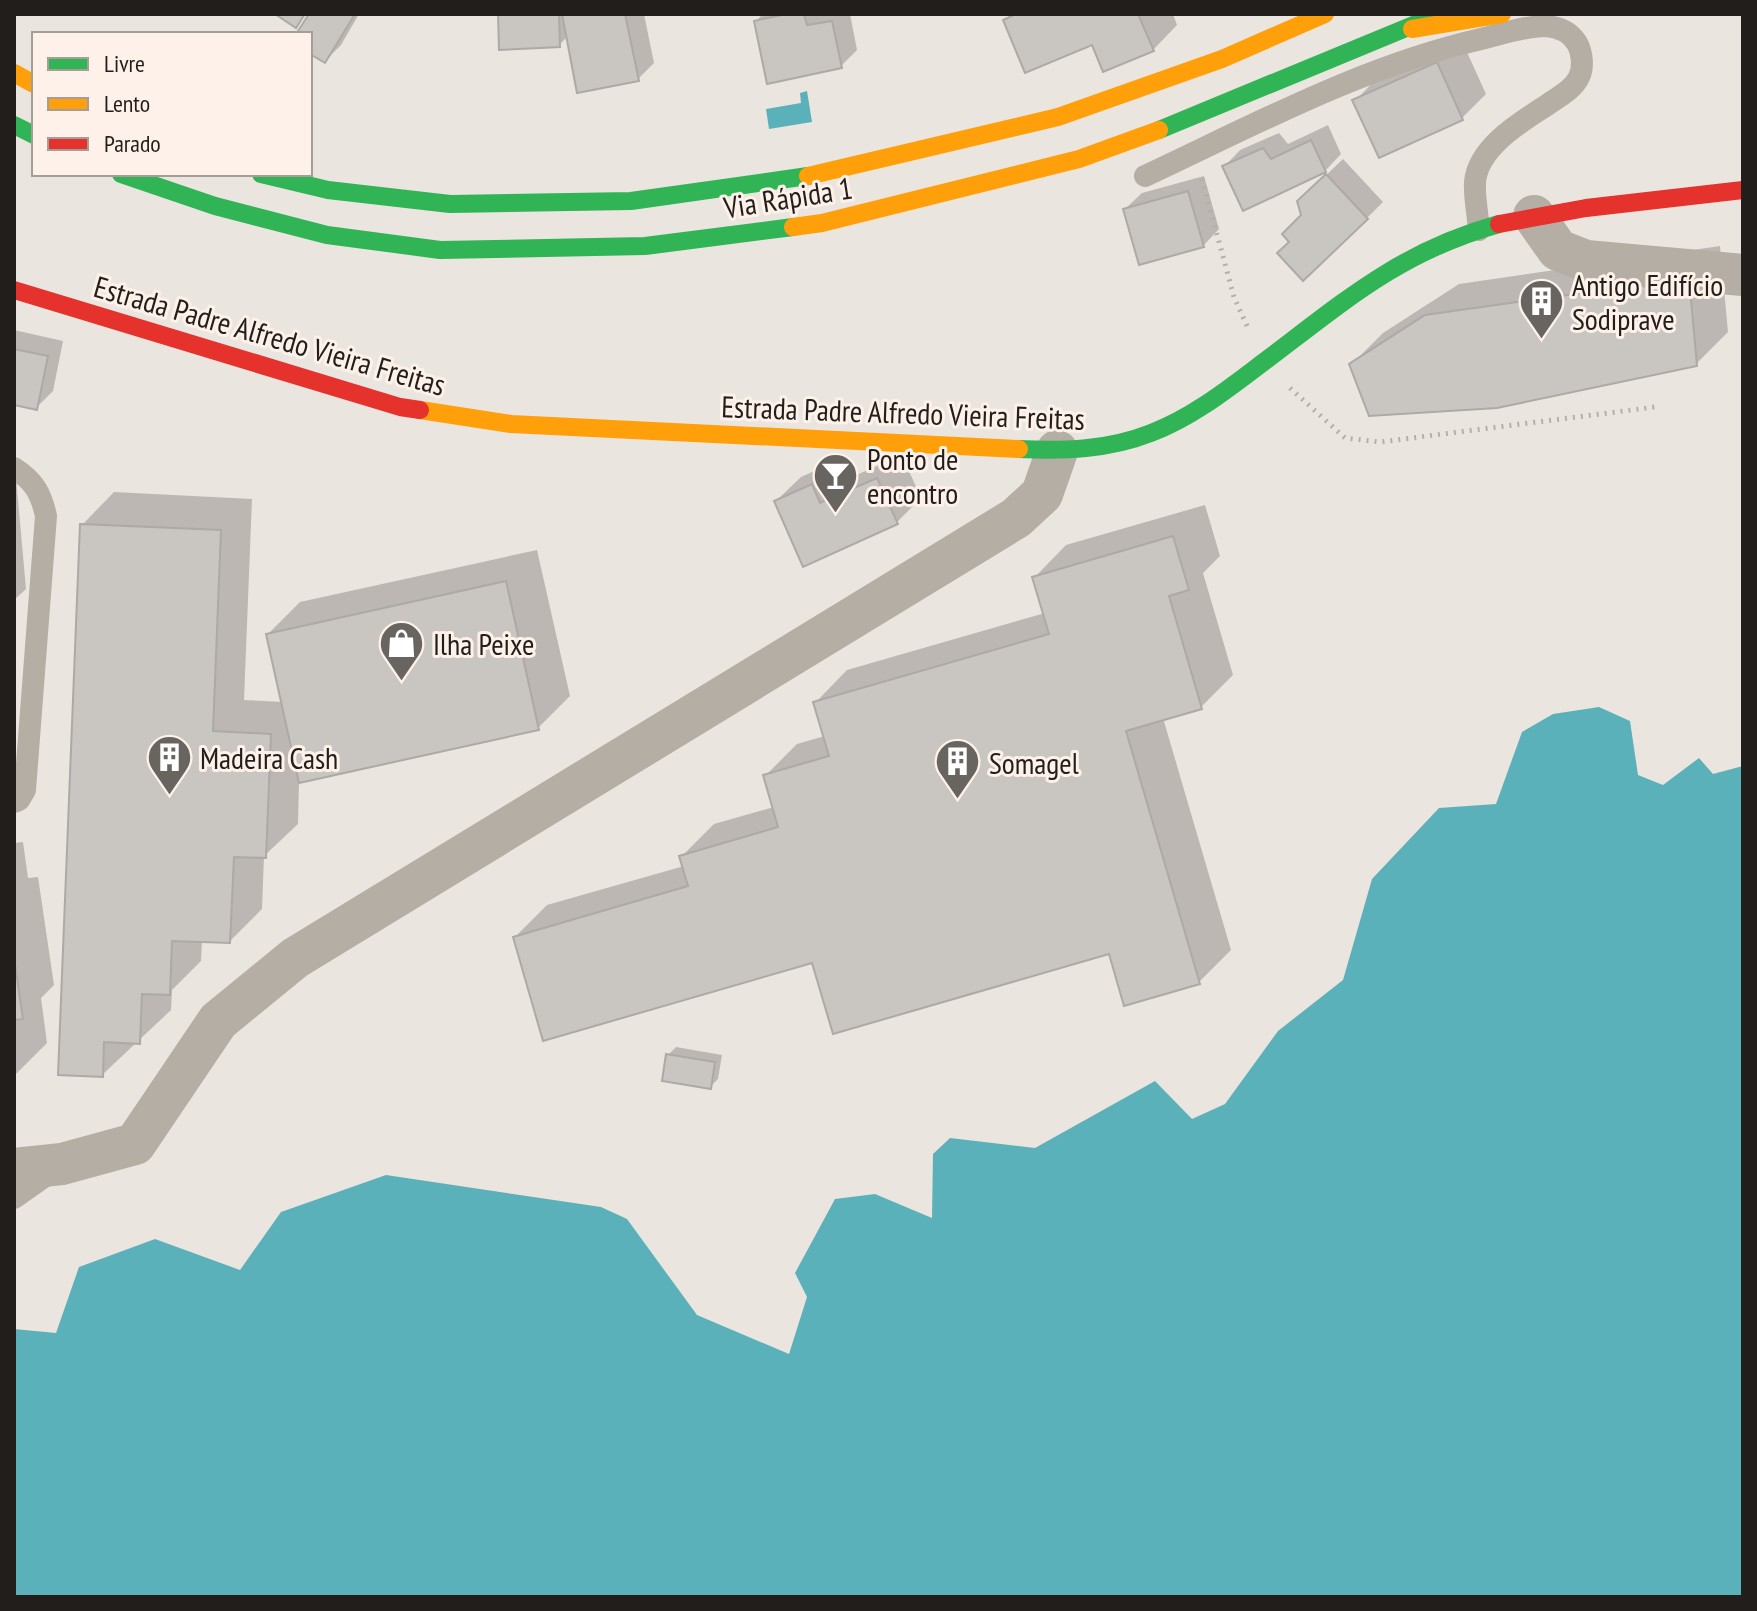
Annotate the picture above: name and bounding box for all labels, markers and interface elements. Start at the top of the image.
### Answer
legend [32,32,312,176]
text: Livre [104,48,145,79]
text: Lento [104,88,150,119]
text: Parado [104,128,161,159]
street label: Via Rápida 1 [720,168,855,227]
place label: Antigo Edifício Sodiprave [1572,265,1723,338]
street label: Estrada Padre Alfredo Vieira Freitas [90,266,450,404]
building icon: Antigo Edifício Sodiprave [1517,277,1565,340]
street label: Estrada Padre Alfredo Vieira Freitas [721,386,1085,438]
place label: Ponto de encontro [867,439,959,512]
bar icon: Ponto de encontro [812,451,860,514]
shop icon: Ilha Peixe [378,619,426,682]
place label: Ilha Peixe [433,624,534,663]
building icon: Madeira Cash [145,733,193,796]
place label: Madeira Cash [200,738,338,777]
building icon: Somagel [934,738,982,801]
place label: Somagel [989,743,1079,782]

